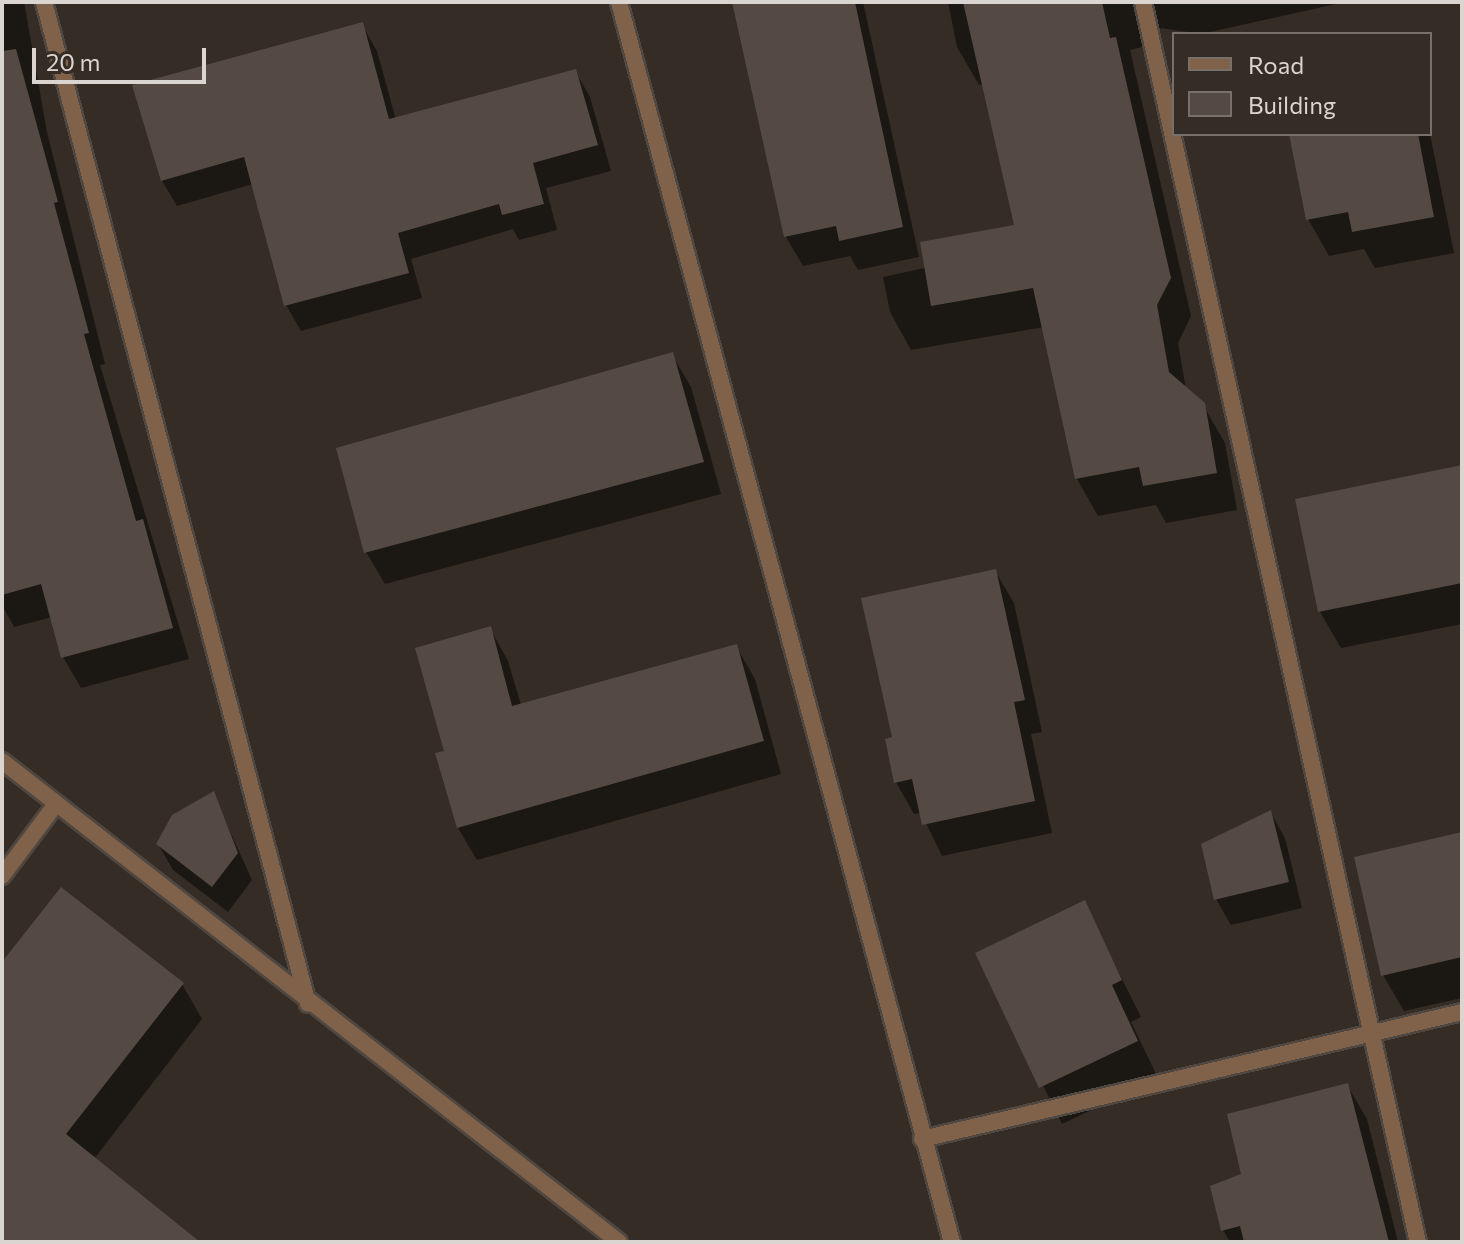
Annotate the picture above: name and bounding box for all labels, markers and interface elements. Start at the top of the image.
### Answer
scale bar [36,32,210,82]
legend [1172,32,1432,136]
text: 20 m [46,47,100,76]
text: Road [1248,50,1304,79]
text: Building [1248,90,1336,119]

